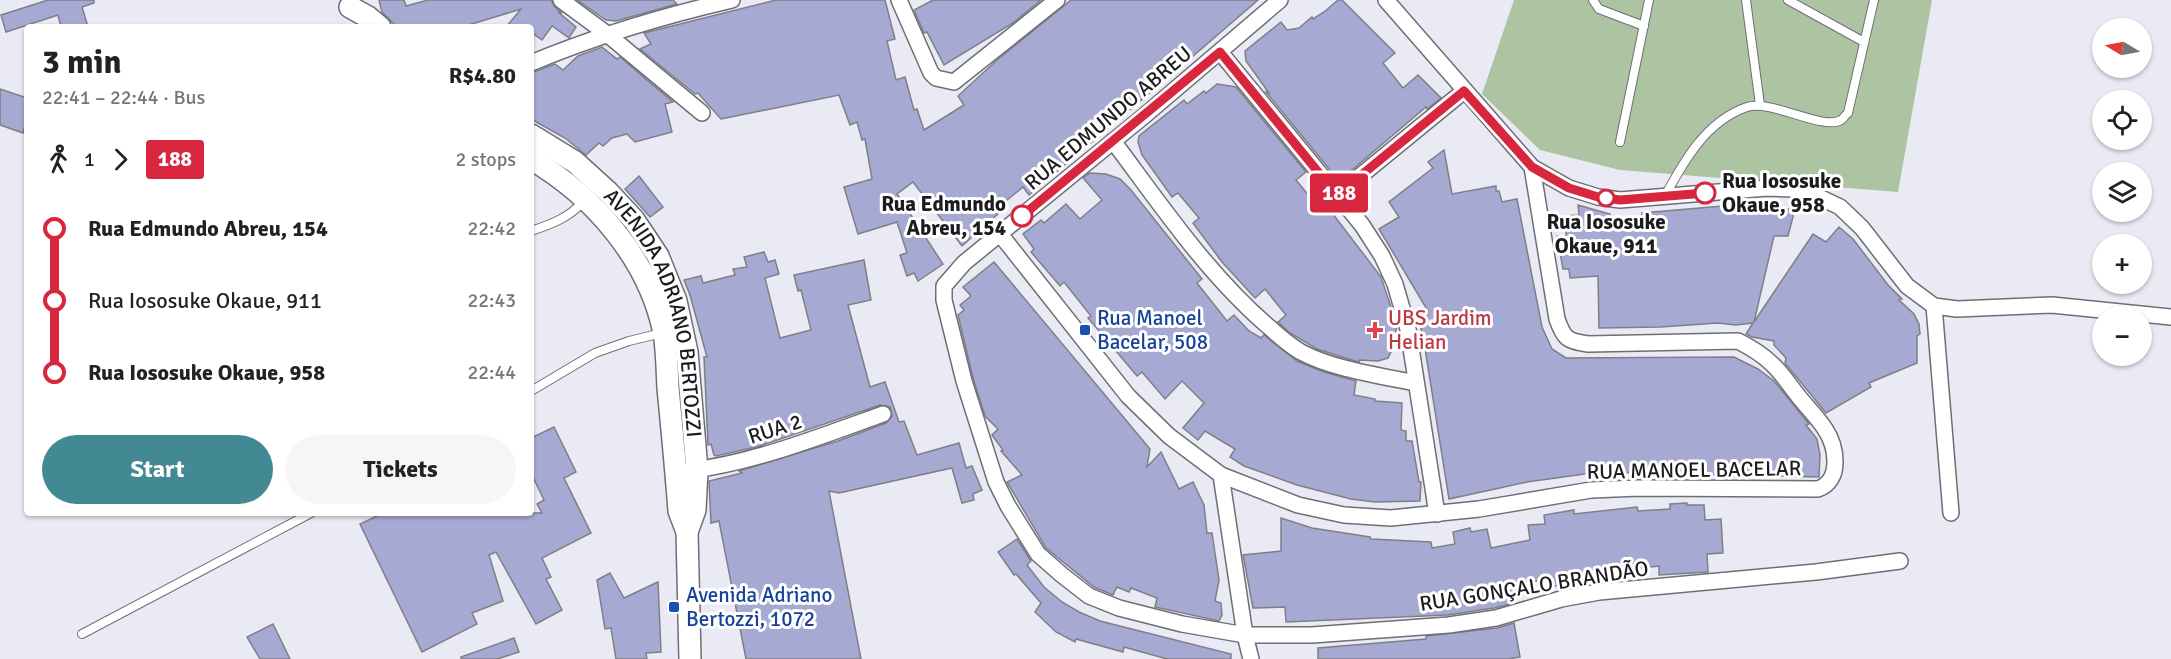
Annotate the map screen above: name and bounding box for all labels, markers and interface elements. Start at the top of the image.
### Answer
north arrow [2092,18,2152,78]
map controls [2092,18,2152,366]
street label: RUA EDMUNDO ABREU [1019,40,1197,196]
text: 3 min [42,42,122,83]
text: R$4.80 [449,62,516,89]
text: 22:41 – 22:44 · Bus [42,85,205,110]
button: locate [2092,90,2152,150]
icon: walk [42,143,75,176]
icon: forward [104,143,137,176]
text: 188 [158,146,192,172]
text: 1 [84,147,95,172]
text: 2 stops [455,147,516,172]
button: layers [2092,162,2152,222]
place label: Rua Iososuke Okaue, 958 [1722,168,1841,218]
line badge: 188 [1304,174,1374,212]
text: 188 [1322,180,1356,206]
marker: Rua Iososuke Okaue, 958 [1694,182,1716,204]
street label: AVENIDA ADRIANO BERTOZZI [598,183,707,438]
marker: Rua Iososuke Okaue, 911 [1597,189,1615,207]
place label: Rua Edmundo Abreu, 154 [881,191,1006,241]
marker: Rua Edmundo Abreu, 154 [1011,205,1033,227]
place label: Rua Iososuke Okaue, 911 [1546,209,1666,259]
text: Rua Edmundo Abreu, 154 [88,215,328,242]
text: 22:42 [467,216,516,241]
button: + [2092,234,2152,294]
text: Rua Iososuke Okaue, 911 [88,287,322,314]
text: 22:43 [467,288,516,313]
place label: Rua Manoel Bacelar, 508 [1097,305,1208,355]
place label: UBS Jardim Helian [1388,305,1492,355]
button: − [2092,306,2152,366]
marker: UBS Jardim Helian [1366,321,1384,339]
marker: Rua Manoel Bacelar, 508 [1078,323,1092,337]
text: Rua Iososuke Okaue, 958 [88,359,325,386]
text: 22:44 [467,360,516,385]
street label: RUA 2 [745,408,805,450]
button: Start [42,435,273,504]
button: Tickets [285,435,516,504]
street label: RUA MANOEL BACELAR [1586,455,1802,485]
street label: RUA GONÇALO BRANDÃO [1418,555,1650,617]
place label: Avenida Adriano Bertozzi, 1072 [686,582,832,632]
marker: Avenida Adriano Bertozzi, 1072 [667,600,681,614]

